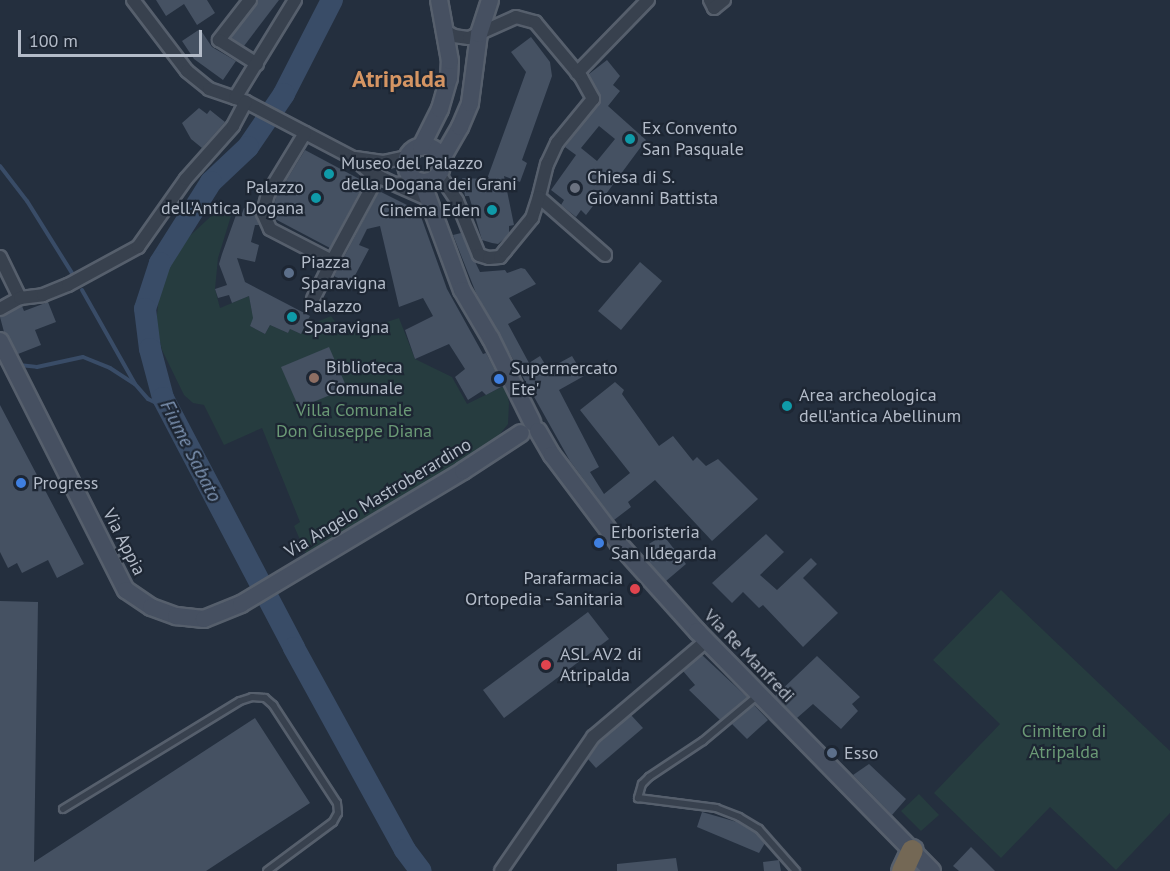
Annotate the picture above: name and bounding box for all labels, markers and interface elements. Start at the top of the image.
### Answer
scale bar [21,18,206,56]
text: 100 m [29,29,78,52]
district label: Atripalda [352,65,446,93]
place label: Ex Convento San Pasquale [642,118,744,160]
marker: Ex Convento San Pasquale [623,132,637,146]
place label: Museo del Palazzo della Dogana dei Grani [341,153,517,195]
marker: Museo del Palazzo della Dogana dei Grani [322,167,336,181]
place label: Chiesa di S. Giovanni Battista [587,167,718,210]
place label: Palazzo dell'Antica Dogana [161,177,304,219]
marker: Chiesa di S. Giovanni Battista [568,181,582,195]
marker: Palazzo dell'Antica Dogana [309,191,323,205]
place label: Cinema Eden [379,199,480,221]
marker: Cinema Eden [485,203,499,217]
place label: Piazza Sparavigna [301,252,386,294]
marker: Piazza Sparavigna [282,266,296,280]
place label: Palazzo Sparavigna [304,296,389,338]
marker: Palazzo Sparavigna [285,310,299,324]
place label: Biblioteca Comunale [326,357,403,400]
place label: Supermercato Ete' [511,358,618,400]
marker: Biblioteca Comunale [307,371,321,385]
marker: Supermercato Ete' [492,372,506,386]
place label: Area archeologica dell'antica Abellinum [799,385,962,428]
water label: Fiume Sabato [155,396,227,506]
marker: Area archeologica dell'antica Abellinum [780,399,794,413]
park label: Villa Comunale Don Giuseppe Diana [276,400,432,442]
street label: Via Angelo Mastroberardino [281,434,475,562]
place label: Progress [33,472,98,494]
marker: Progress [14,476,28,490]
street label: Via Appia [98,505,150,579]
place label: Erboristeria San Ildegarda [611,522,717,564]
marker: Erboristeria San Ildegarda [592,536,606,550]
place label: Parafarmacia Ortopedia - Sanitaria [462,568,623,610]
marker: Parafarmacia Ortopedia - Sanitaria [628,582,642,596]
street label: Via Re Manfredi [699,605,799,707]
place label: ASL AV2 di Atripalda [560,644,643,686]
marker: ASL AV2 di Atripalda [537,656,555,674]
park label: Cimitero di Atripalda [1022,721,1106,764]
place label: Esso [844,742,878,764]
marker: Esso [825,746,839,760]

